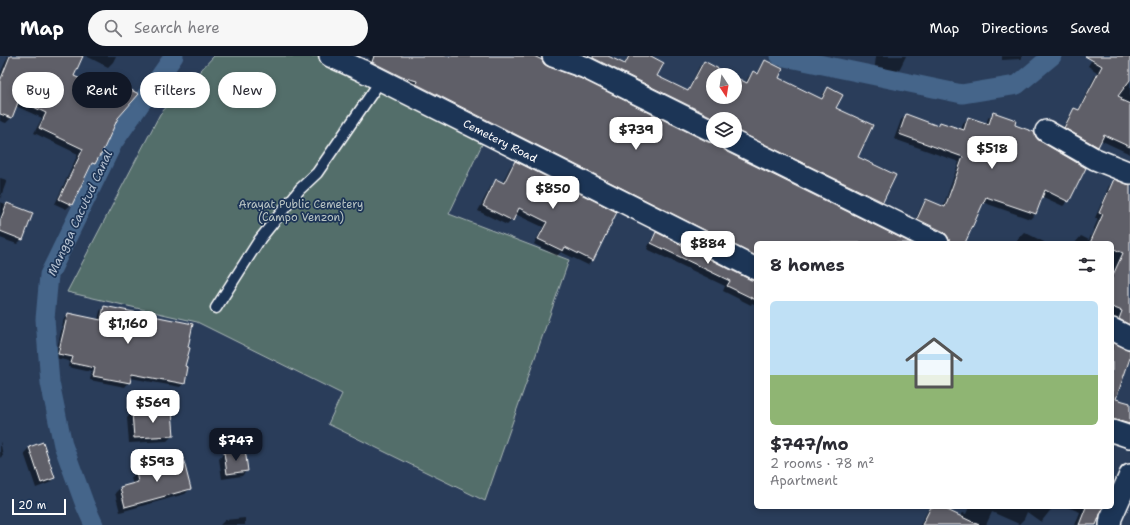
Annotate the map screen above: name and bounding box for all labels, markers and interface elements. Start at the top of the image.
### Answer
search box [88,10,368,46]
text: Map [20,16,64,41]
icon: search [102,17,124,39]
text: Search here [134,18,220,38]
text: Map [930,19,960,37]
text: Directions [982,19,1048,37]
text: Saved [1070,19,1110,37]
north arrow [706,68,742,104]
map controls [706,68,742,148]
chip: Buy [12,72,64,108]
chip: Rent [72,72,132,108]
chip: Filters [140,72,210,108]
chip: New [218,72,276,108]
button: layers [706,112,742,148]
street label: Cemetery Road [460,116,540,166]
pin: $739 [612,117,660,151]
text: $739 [618,121,654,138]
pin: $518 [968,136,1016,170]
text: $518 [976,140,1008,157]
water label: Mangga Cacutud Canal [44,147,116,278]
pin: $850 [529,176,577,210]
text: $850 [535,180,571,197]
park label: Arayat Public Cemetery (Campo Venzon) [239,197,363,225]
pin: $884 [684,231,732,265]
text: $884 [690,235,726,252]
text: 8 homes [770,254,845,276]
icon: filters [1076,254,1098,276]
pin: $1,160 [95,311,161,345]
text: $1,160 [108,315,148,332]
icon: home [898,327,970,399]
pin: $569 [129,390,177,424]
text: $569 [136,394,170,411]
pin: $747 [212,428,260,462]
text: $747 [218,432,254,449]
text: $747/mo [770,433,848,455]
pin: $593 [133,449,181,483]
text: $593 [140,453,174,470]
text: 2 rooms · 78 m² [770,455,874,472]
text: Apartment [770,472,838,489]
scale bar [12,497,66,516]
text: 20 m [18,498,46,513]

